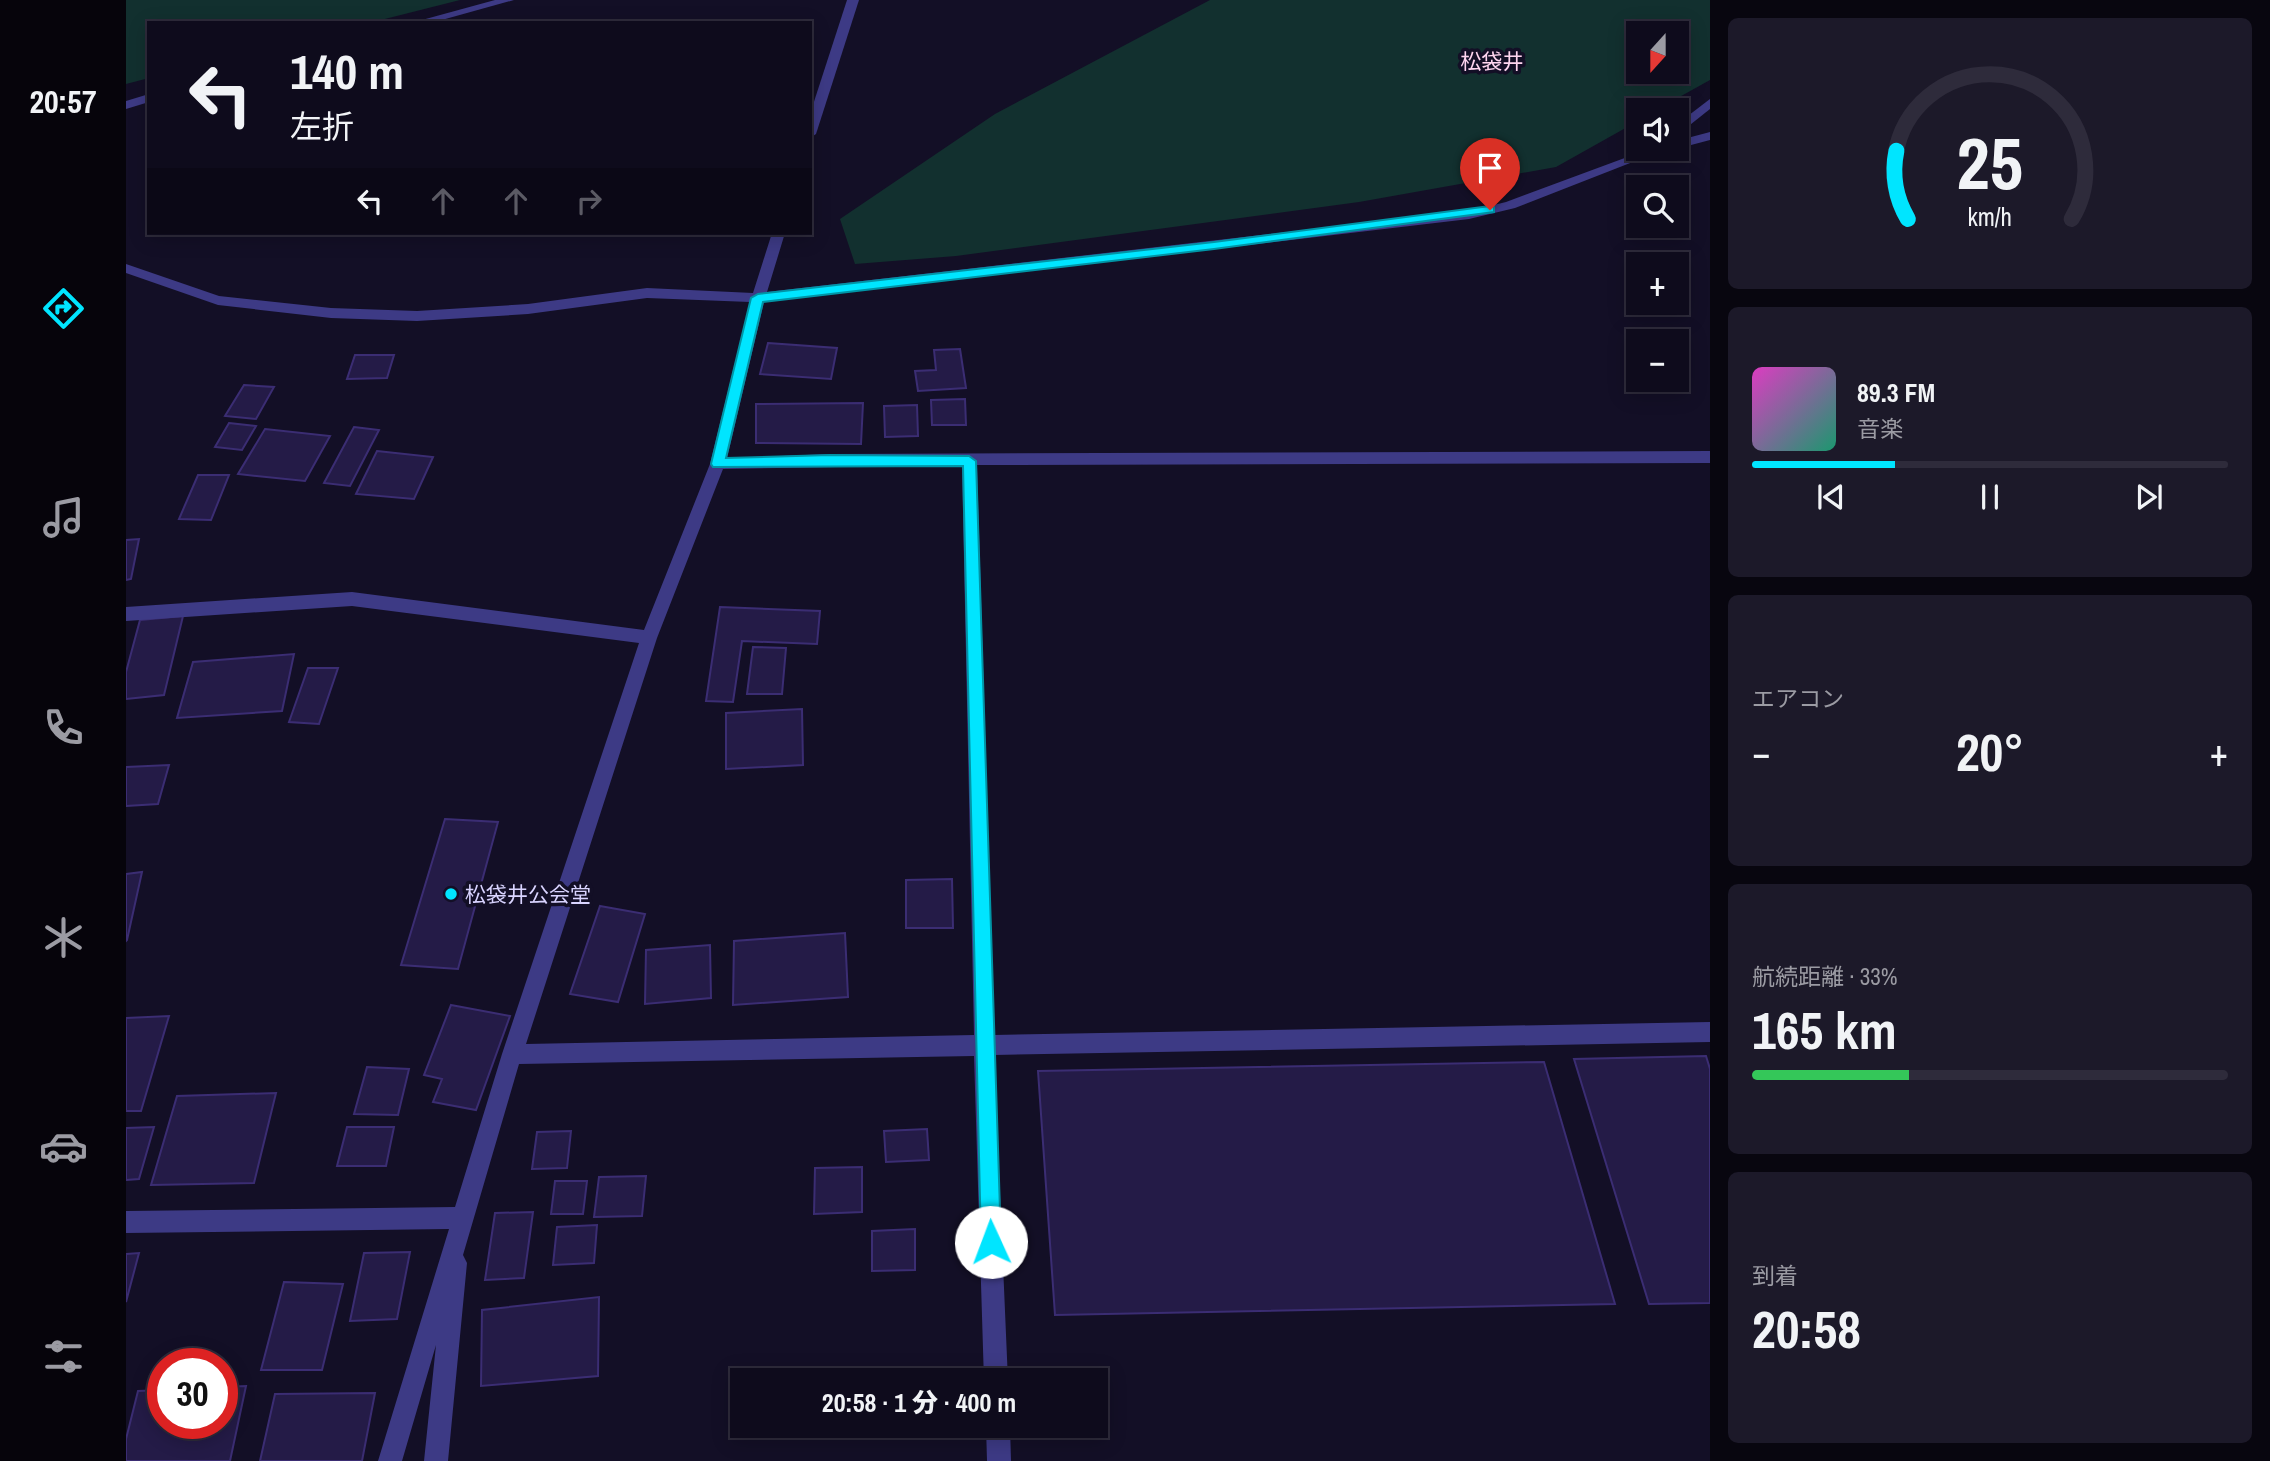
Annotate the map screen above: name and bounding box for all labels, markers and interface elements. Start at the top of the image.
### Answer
north arrow [1626,21,1689,84]
map controls [1626,21,1689,392]
text: 140 m [290,38,404,104]
district label: 松袋井 [1461,47,1524,76]
icon: left [175,49,266,140]
text: 20:57 [29,80,97,123]
button: sound [1626,98,1689,161]
text: 左折 [290,105,354,148]
text: 25 [1957,115,2023,213]
pin [1460,138,1520,210]
icon: arrive [1471,149,1509,187]
button: search [1626,175,1689,238]
icon: left [351,182,389,220]
icon: ahead [424,182,462,220]
icon: ahead [497,182,535,220]
icon: right [570,182,608,220]
text: km/h [1968,200,2012,234]
button: + [1626,252,1689,315]
icon: directions [39,284,88,333]
button: − [1626,329,1689,392]
text: 89.3 FM [1857,375,1935,410]
text: 音楽 [1857,413,1903,444]
icon: previous [1812,478,1850,516]
icon: pause [1971,478,2009,516]
icon: next [2130,478,2168,516]
icon: music [39,493,88,542]
text: エアコン [1752,683,1844,714]
icon: phone [39,703,88,752]
text: 20° [1956,717,2024,787]
text: − [1752,727,1770,778]
text: + [2210,727,2228,778]
place label: 松袋井公会堂 [465,880,591,909]
marker: 松袋井公会堂 [443,886,459,902]
icon: climate [39,913,88,962]
text: 航続距離 · 33% [1752,961,1897,992]
text: 165 km [1752,995,1897,1065]
icon: car [39,1122,88,1171]
position arrow [954,1205,1028,1279]
text: 到着 [1752,1260,1798,1291]
text: 20:58 [1752,1294,1861,1364]
icon: filters [39,1332,88,1381]
speed limit sign: 30 [147,1348,238,1439]
text: 20:58 · 1 分 · 400 m [822,1385,1016,1420]

